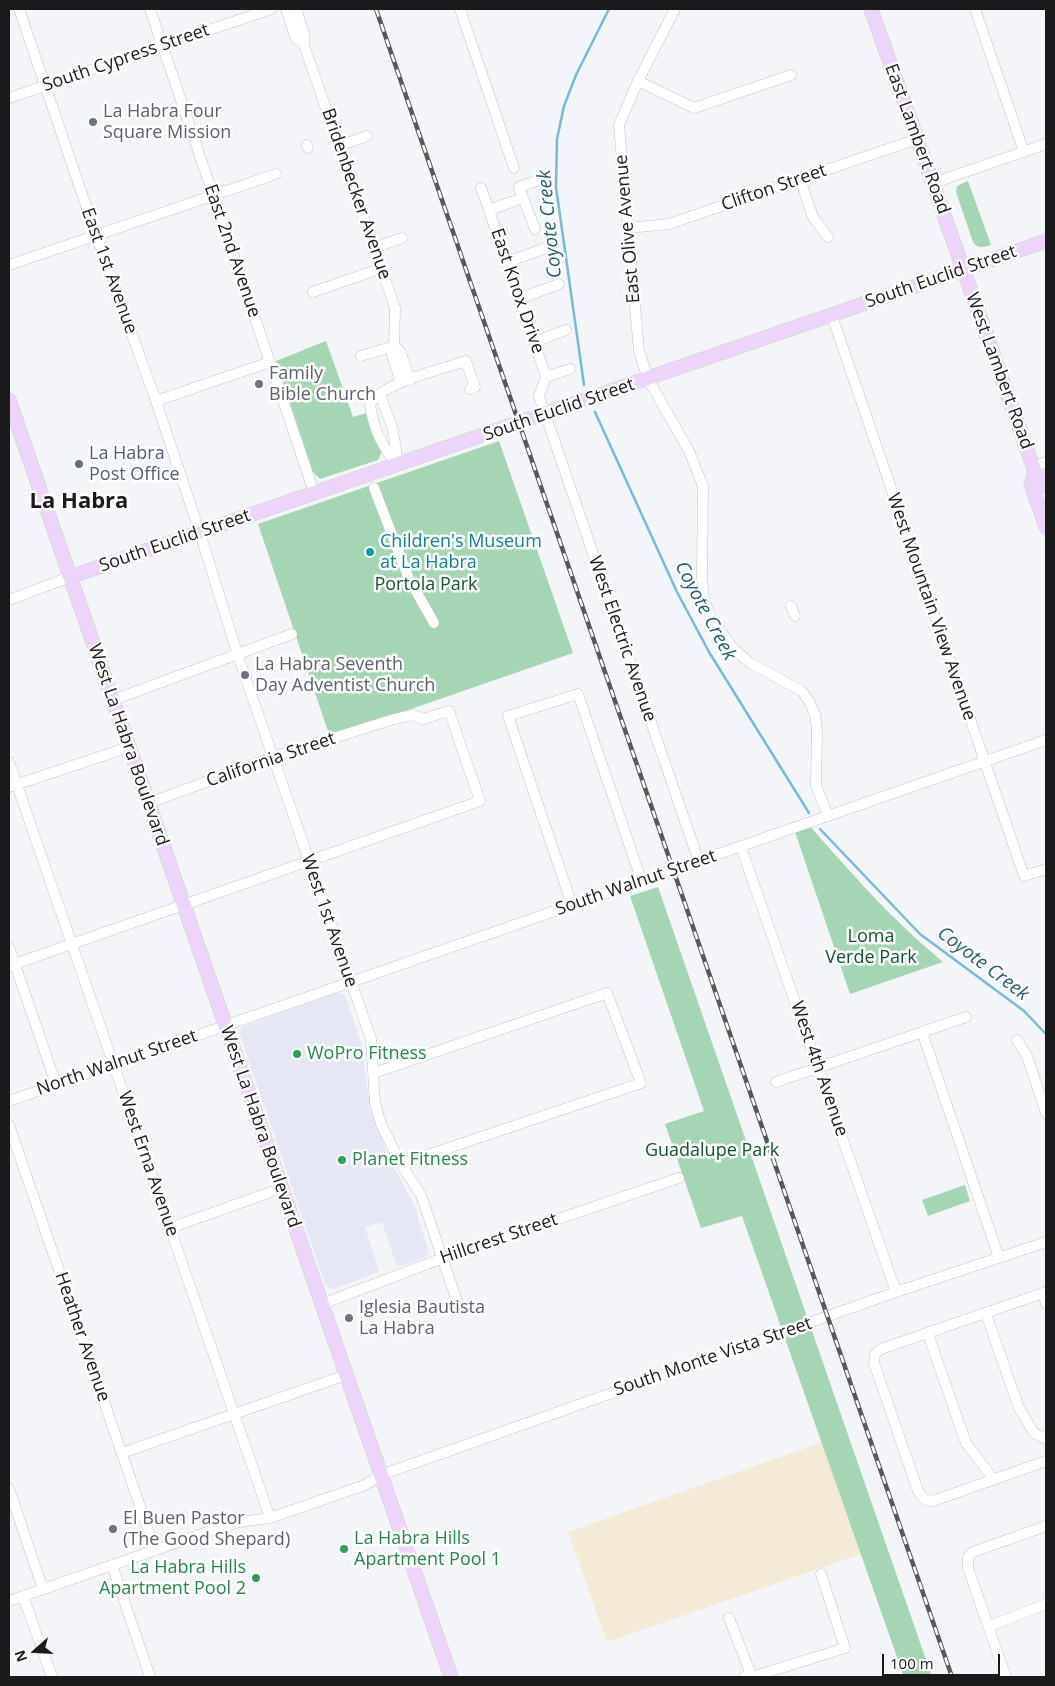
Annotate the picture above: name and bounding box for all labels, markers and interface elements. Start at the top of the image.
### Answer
street label: South Cypress Street [40,19,212,97]
street label: East Lambert Road [880,61,954,217]
place label: La Habra Four Square Mission [103,101,231,144]
street label: Bridenbecker Avenue [317,106,395,282]
marker: La Habra Four Square Mission [87,116,99,128]
street label: East Olive Avenue [611,154,645,304]
street label: Clifton Street [719,160,829,216]
water label: Coyote Creek [533,169,567,279]
street label: East 2nd Avenue [199,182,265,320]
street label: East 1st Avenue [76,205,142,337]
street label: East Knox Drive [486,226,548,356]
street label: South Euclid Street [863,241,1019,313]
street label: West Lambert Road [961,290,1037,452]
place label: Family Bible Church [269,363,376,406]
street label: South Euclid Street [481,374,637,446]
marker: Family Bible Church [253,378,265,390]
place label: La Habra Post Office [89,443,180,486]
marker: La Habra Post Office [73,458,85,470]
district label: La Habra [30,489,128,515]
street label: West Mountain View Avenue [882,491,980,723]
street label: South Euclid Street [97,505,253,577]
place label: Children's Museum at La Habra [380,531,542,574]
marker: Children's Museum at La Habra [364,546,376,558]
street label: West Electric Avenue [583,553,661,725]
water label: Coyote Creek [669,558,741,664]
park label: Portola Park [374,574,478,596]
street label: West La Habra Boulevard [83,641,173,849]
place label: La Habra Seventh Day Adventist Church [255,654,435,696]
marker: La Habra Seventh Day Adventist Church [239,669,251,681]
street label: California Street [204,728,338,792]
street label: South Walnut Street [553,845,719,921]
street label: West 1st Avenue [296,852,362,990]
water label: Coyote Creek [933,922,1033,1006]
park label: Loma Verde Park [825,926,917,969]
street label: West 4th Avenue [786,999,852,1139]
street label: West La Habra Boulevard [215,1023,305,1231]
street label: North Walnut Street [34,1025,200,1101]
place label: WoPro Fitness [307,1043,427,1065]
marker: WoPro Fitness [291,1048,303,1060]
street label: West Erna Avenue [113,1089,183,1239]
park label: Guadalupe Park [645,1140,779,1162]
place label: Planet Fitness [352,1149,468,1171]
marker: Planet Fitness [336,1154,348,1166]
street label: Hillcrest Street [437,1209,561,1269]
street label: Heather Avenue [50,1269,114,1405]
place label: Iglesia Bautista La Habra [359,1297,485,1340]
marker: Iglesia Bautista La Habra [343,1312,355,1324]
street label: South Monte Vista Street [611,1313,815,1401]
place label: El Buen Pastor (The Good Shepard) [123,1508,290,1550]
marker: El Buen Pastor (The Good Shepard) [107,1523,119,1535]
place label: La Habra Hills Apartment Pool 1 [354,1528,501,1570]
marker: La Habra Hills Apartment Pool 1 [338,1543,350,1555]
place label: La Habra Hills Apartment Pool 2 [99,1557,246,1600]
marker: La Habra Hills Apartment Pool 2 [250,1572,262,1584]
north arrow [10,1626,60,1676]
scale bar [885,1644,1002,1676]
text: N [10,1648,31,1665]
text: 100 m [890,1653,934,1673]

